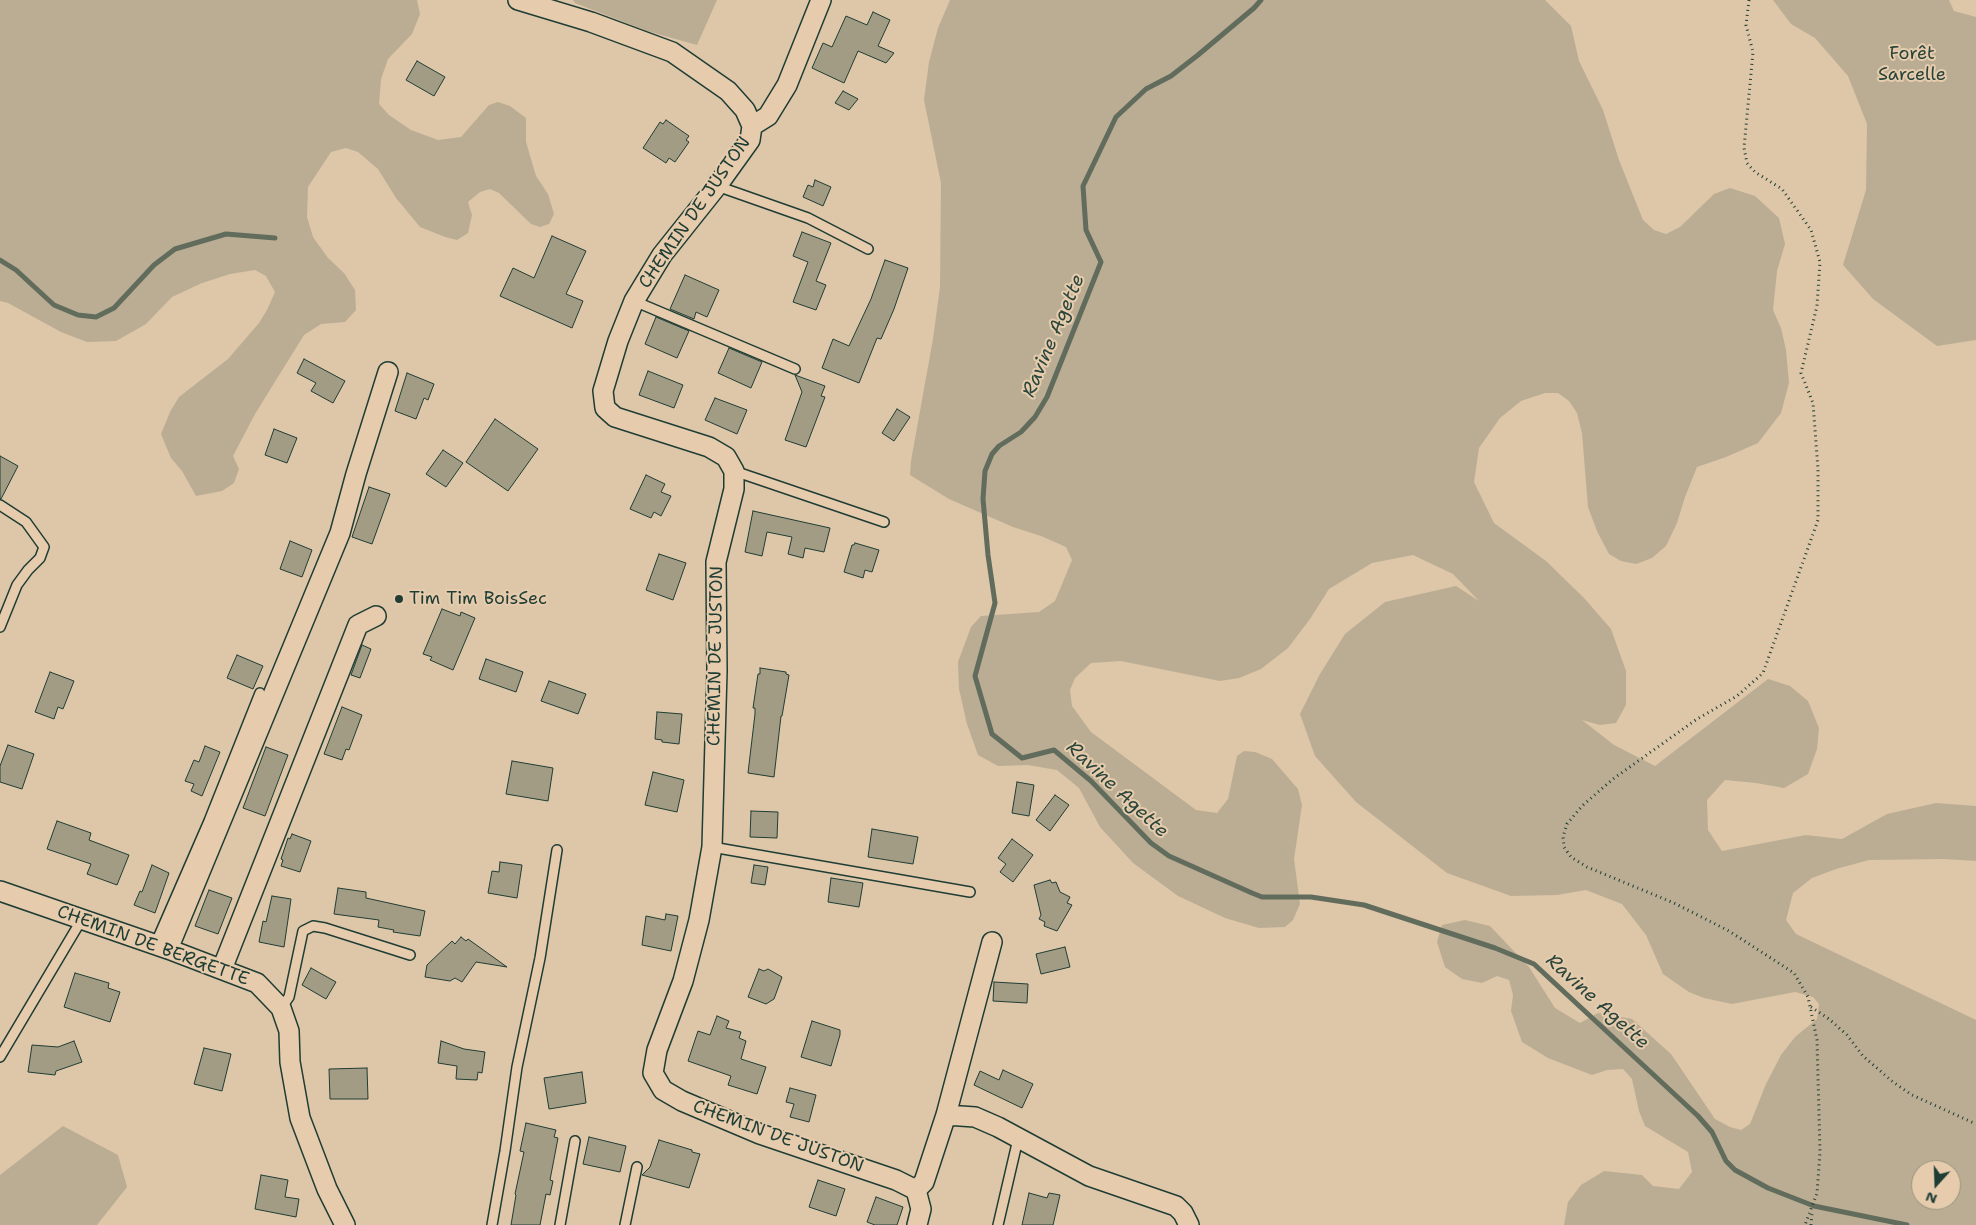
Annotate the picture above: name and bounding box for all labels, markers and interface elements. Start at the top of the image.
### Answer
park label: Forêt Sarcelle [1878,43,1946,86]
street label: CHEMIN DE JUSTON [634,133,756,293]
water label: Ravine Agette [1018,271,1090,401]
street label: CHEMIN DE JUSTON [704,566,728,746]
place label: Tim Tim BoisSec [409,588,547,610]
marker: Tim Tim BoisSec [393,593,405,605]
water label: Ravine Agette [1061,737,1173,843]
street label: CHEMIN DE BERGETTE [54,901,252,991]
water label: Ravine Agette [1541,950,1653,1054]
street label: CHEMIN DE JUSTON [690,1096,866,1178]
north arrow [1911,1160,1961,1210]
text: N [1923,1188,1940,1209]

